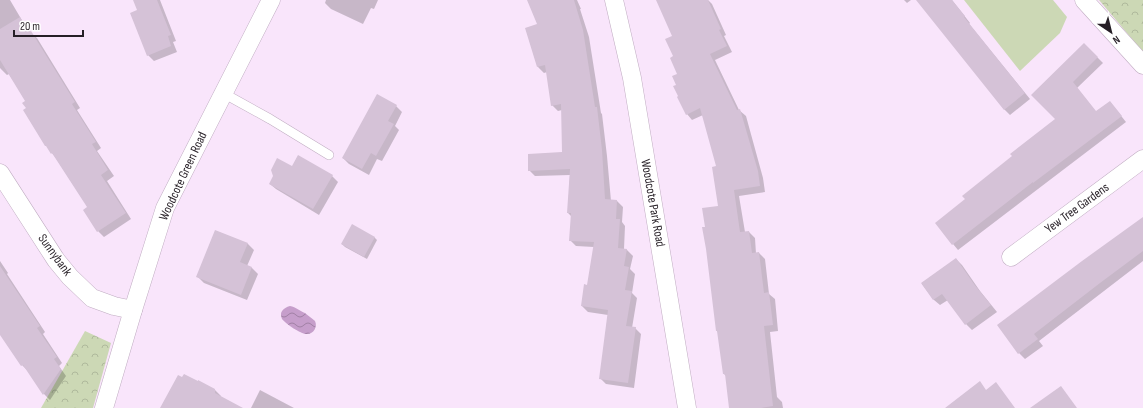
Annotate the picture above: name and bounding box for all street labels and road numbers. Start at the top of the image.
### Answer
street label: Woodcote Green Road [155,129,211,223]
street label: Woodcote Park Road [637,158,669,248]
street label: Yew Tree Gardens [1042,179,1113,237]
street label: Sunnybank [34,231,76,279]

